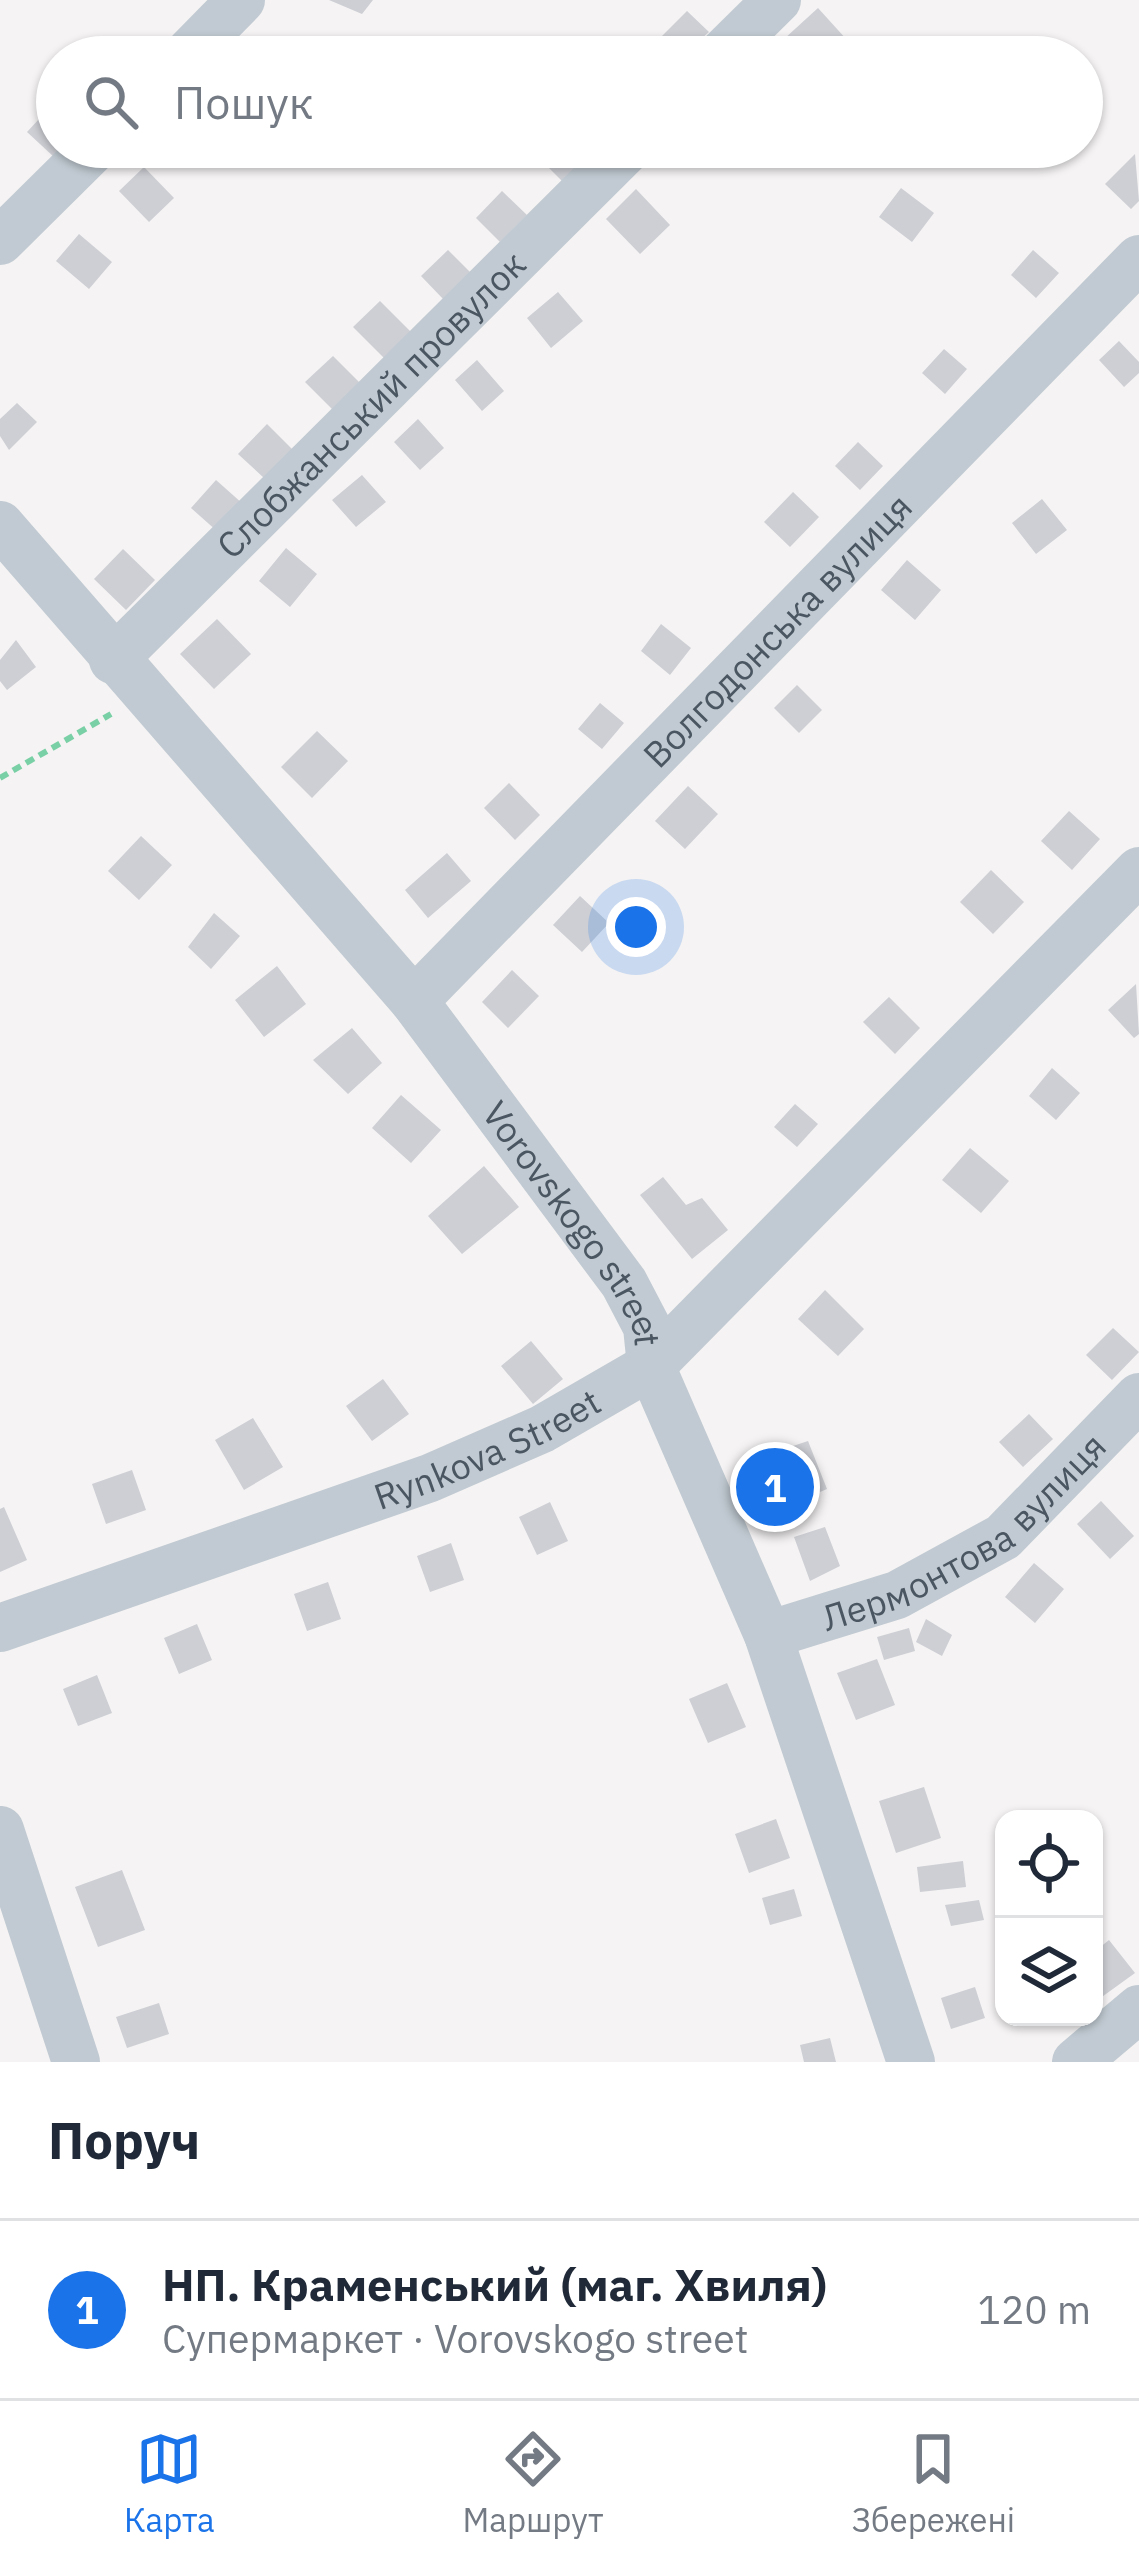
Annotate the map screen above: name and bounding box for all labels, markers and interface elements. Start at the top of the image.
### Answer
search box [36,36,1103,168]
icon: search [78,69,144,135]
text: Пошук [174,73,314,131]
street label: Слобжанський провулок [206,240,535,568]
street label: Волгодонська вулиця [632,483,921,777]
your location [606,897,666,957]
street label: Vorovskogo street [473,1091,672,1348]
street label: Rynkova Street [367,1377,608,1519]
street label: Лермонтова вулиця [816,1422,1115,1641]
pin: 1 [736,1442,814,1532]
map controls [995,1810,1103,2026]
button: locate [995,1810,1103,1918]
button: layers [995,1918,1103,2026]
text: Поруч [48,2107,200,2173]
text: НП. Краменський (маг. Хвиля) [162,2255,827,2313]
text: 1 [75,2284,99,2335]
text: 120 m [978,2284,1091,2335]
text: Супермаркет · Vorovskogo street [162,2313,748,2364]
tab: Карта [124,2426,215,2541]
tab: Маршрут [462,2426,604,2541]
tab: Збережені [851,2426,1015,2541]

